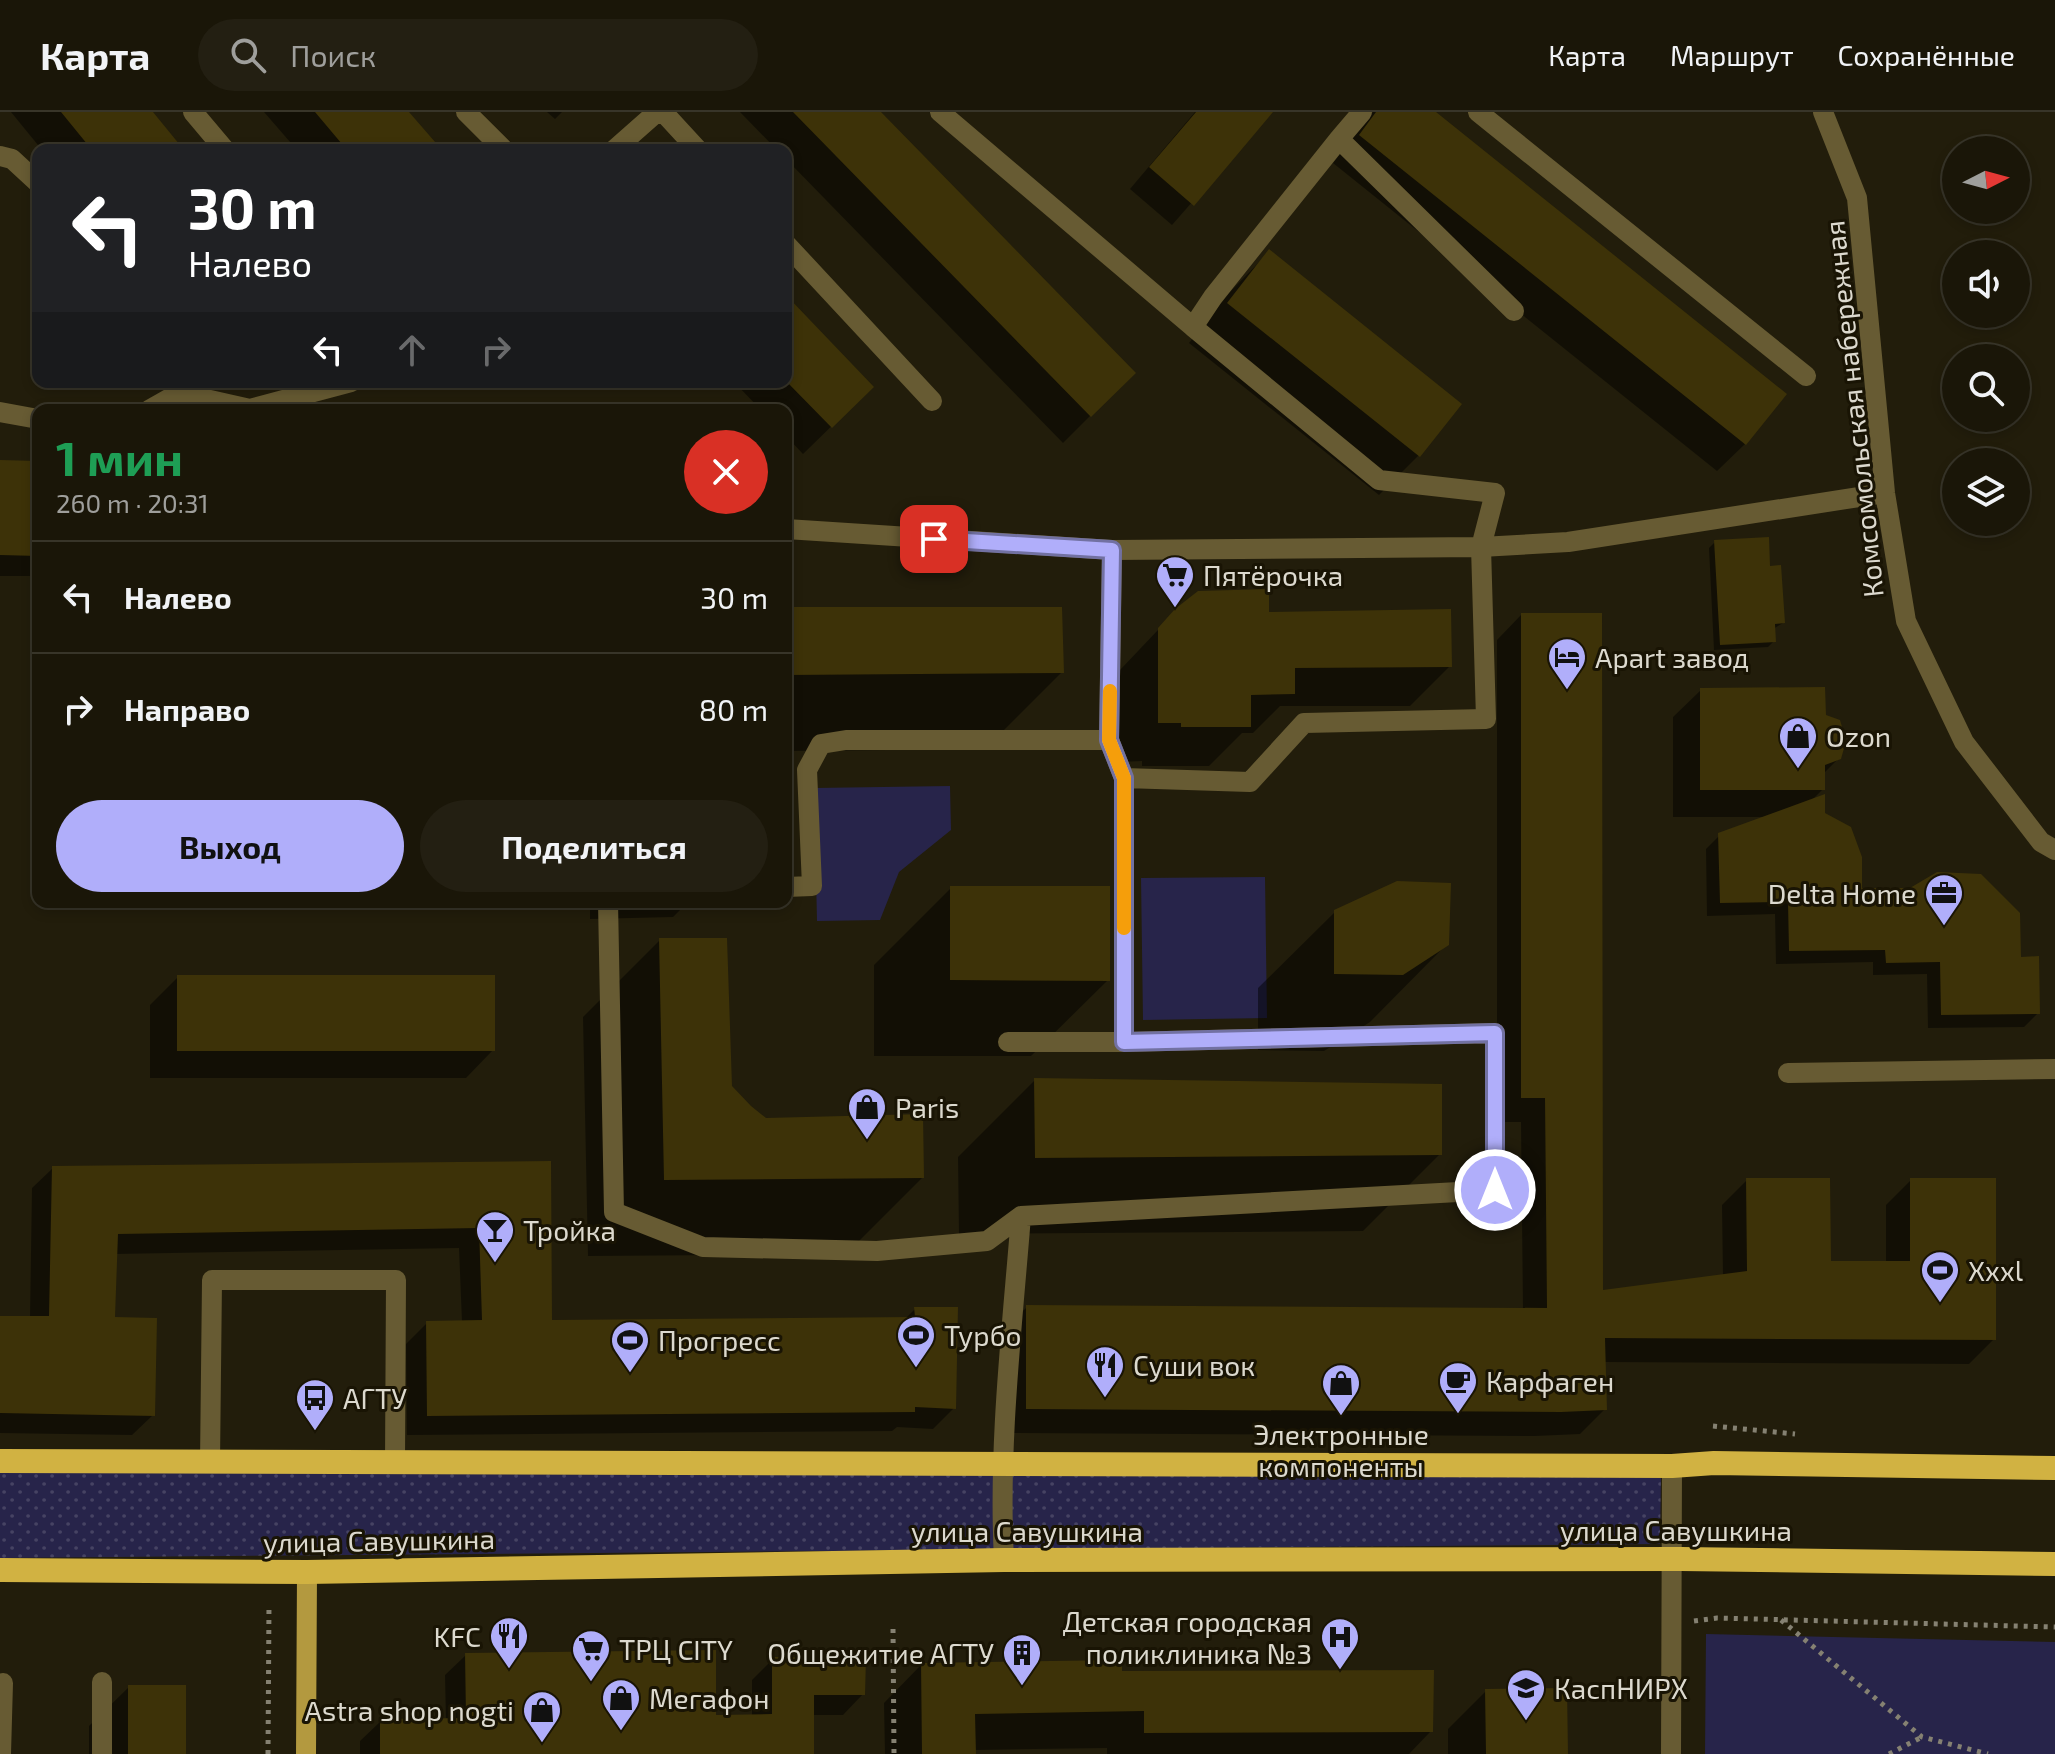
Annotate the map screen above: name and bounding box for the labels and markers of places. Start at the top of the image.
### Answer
pin [900,505,968,573]
supermarket icon: Пятёрочка [1154,554,1196,609]
place label: Пятёрочка [1203,558,1343,592]
hotel icon: Apart завод [1546,636,1588,691]
place label: Apart завод [1595,640,1749,674]
shop icon: Ozon [1777,715,1819,770]
place label: Ozon [1826,719,1891,753]
office icon: Delta Home [1923,872,1965,927]
place label: Delta Home [1768,876,1916,910]
shop icon: Paris [846,1086,888,1141]
place label: Paris [895,1090,959,1124]
bar icon: Тройка [474,1209,516,1264]
place label: Тройка [523,1213,616,1247]
sports icon: Xxxl [1919,1249,1961,1304]
place label: Xxxl [1968,1253,2024,1287]
sports icon: Турбо [895,1314,937,1369]
place label: Турбо [944,1318,1022,1352]
sports icon: Прогресс [609,1319,651,1374]
place label: Прогресс [658,1323,781,1357]
restaurant icon: Суши вок [1084,1344,1126,1399]
place label: Суши вок [1133,1348,1255,1382]
cafe icon: Карфаген [1437,1360,1479,1415]
shop icon: Электронные компоненты [1320,1362,1362,1417]
place label: Карфаген [1486,1364,1614,1398]
bus stop icon: АГТУ [294,1377,336,1432]
place label: АГТУ [343,1381,407,1415]
place label: Электронные компоненты [1253,1417,1429,1483]
place label: Детская городская поликлиника №3 [1062,1604,1312,1670]
restaurant icon: KFC [488,1615,530,1670]
hospital icon: Детская городская поликлиника №3 [1319,1616,1361,1671]
place label: KFC [434,1619,481,1653]
supermarket icon: ТРЦ CITY [570,1628,612,1683]
place label: ТРЦ CITY [619,1632,733,1666]
building icon: Общежитие АГТУ [1001,1632,1043,1687]
place label: Общежитие АГТУ [767,1636,994,1670]
school or university icon: КаспНИРХ [1505,1667,1547,1722]
place label: КаспНИРХ [1554,1671,1688,1705]
shop icon: Мегафон [600,1677,642,1732]
place label: Мегафон [649,1681,770,1715]
shop icon: Astra shop nogti [521,1689,563,1744]
place label: Astra shop nogti [305,1693,514,1727]

